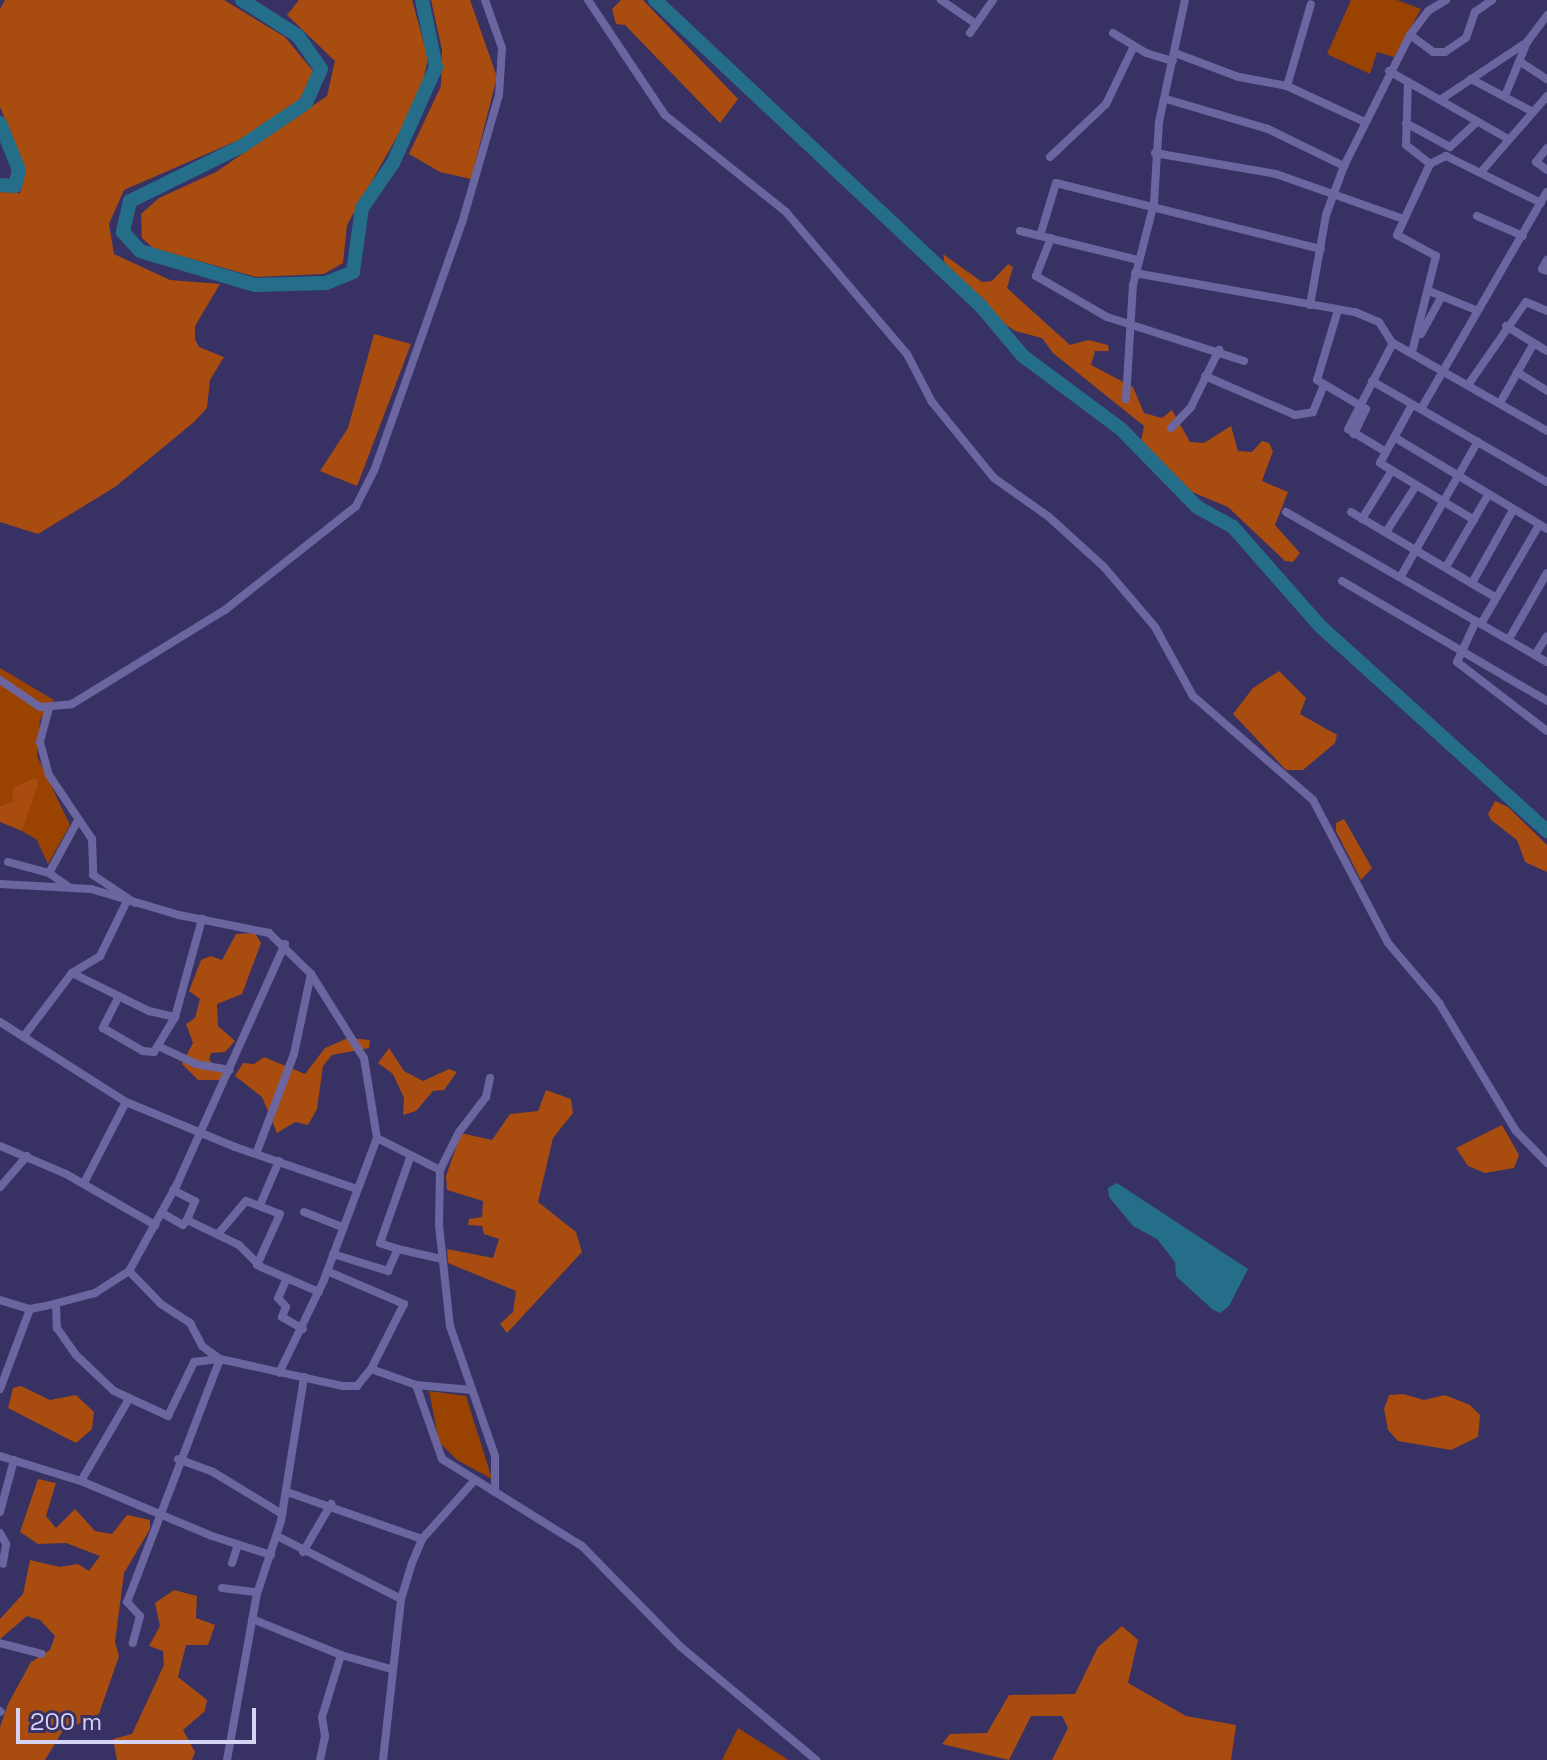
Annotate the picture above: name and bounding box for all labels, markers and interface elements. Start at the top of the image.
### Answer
scale bar [20,1692,260,1742]
text: 200 m [30,1706,102,1737]

